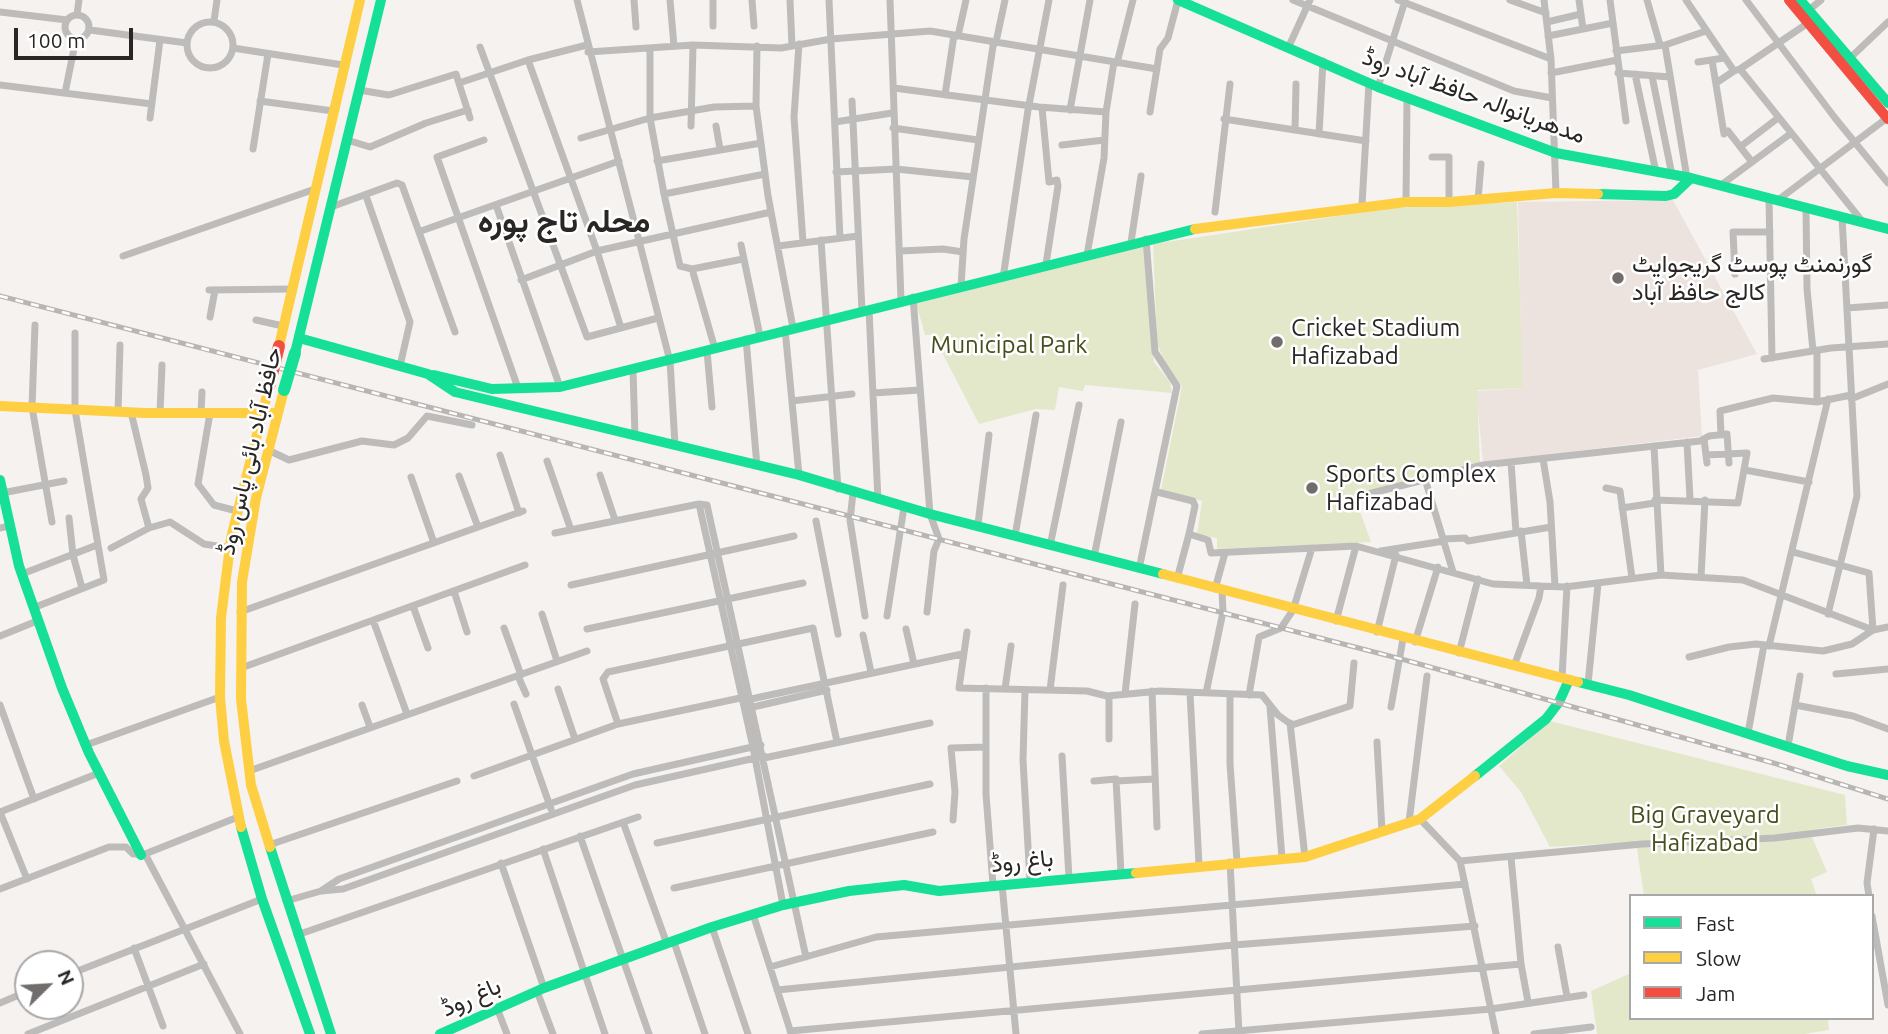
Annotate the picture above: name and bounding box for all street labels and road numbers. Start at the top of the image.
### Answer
street label: مدھریانوالہ حافظ آباد روڈ [1359,42,1589,150]
street label: حافظ آباد بائی پاس روڈ [212,344,288,558]
street label: باغ روڈ [989,843,1055,879]
street label: باغ روڈ [437,971,505,1023]

